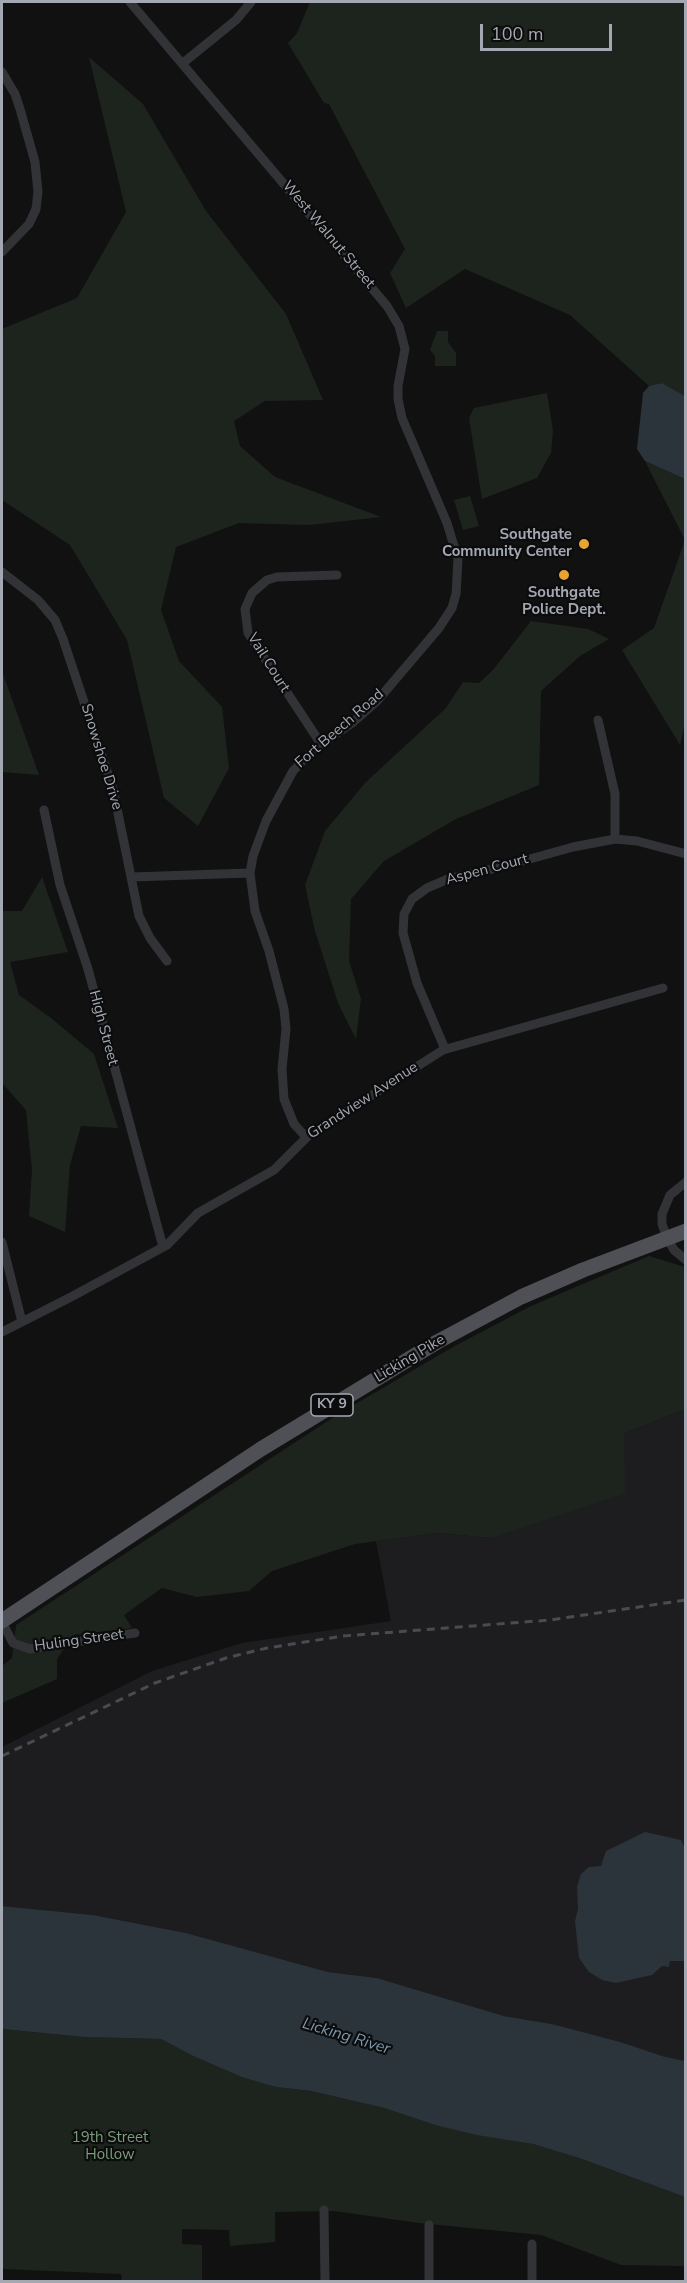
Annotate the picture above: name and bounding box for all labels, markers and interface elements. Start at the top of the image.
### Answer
scale bar [483,12,615,50]
text: 100 m [491,22,543,46]
street label: West Walnut Street [278,178,378,292]
place label: Southgate Community Center [442,526,572,561]
marker: Southgate Community Center [577,537,591,551]
marker: Southgate Police Dept. [557,568,571,582]
place label: Southgate Police Dept. [522,584,606,619]
street label: Vail Court [243,630,293,696]
street label: Fort Beech Road [292,686,388,772]
street label: Snowshoe Drive [76,702,126,812]
street label: Aspen Court [444,850,530,890]
street label: High Street [84,988,122,1068]
street label: Grandview Avenue [304,1059,422,1143]
street label: Licking Pike [372,1331,448,1387]
road number: KY 9 [311,1394,353,1416]
street label: Huling Street [33,1626,125,1656]
water label: Licking River [300,2015,392,2059]
park label: 19th Street Hollow [72,2129,148,2164]

